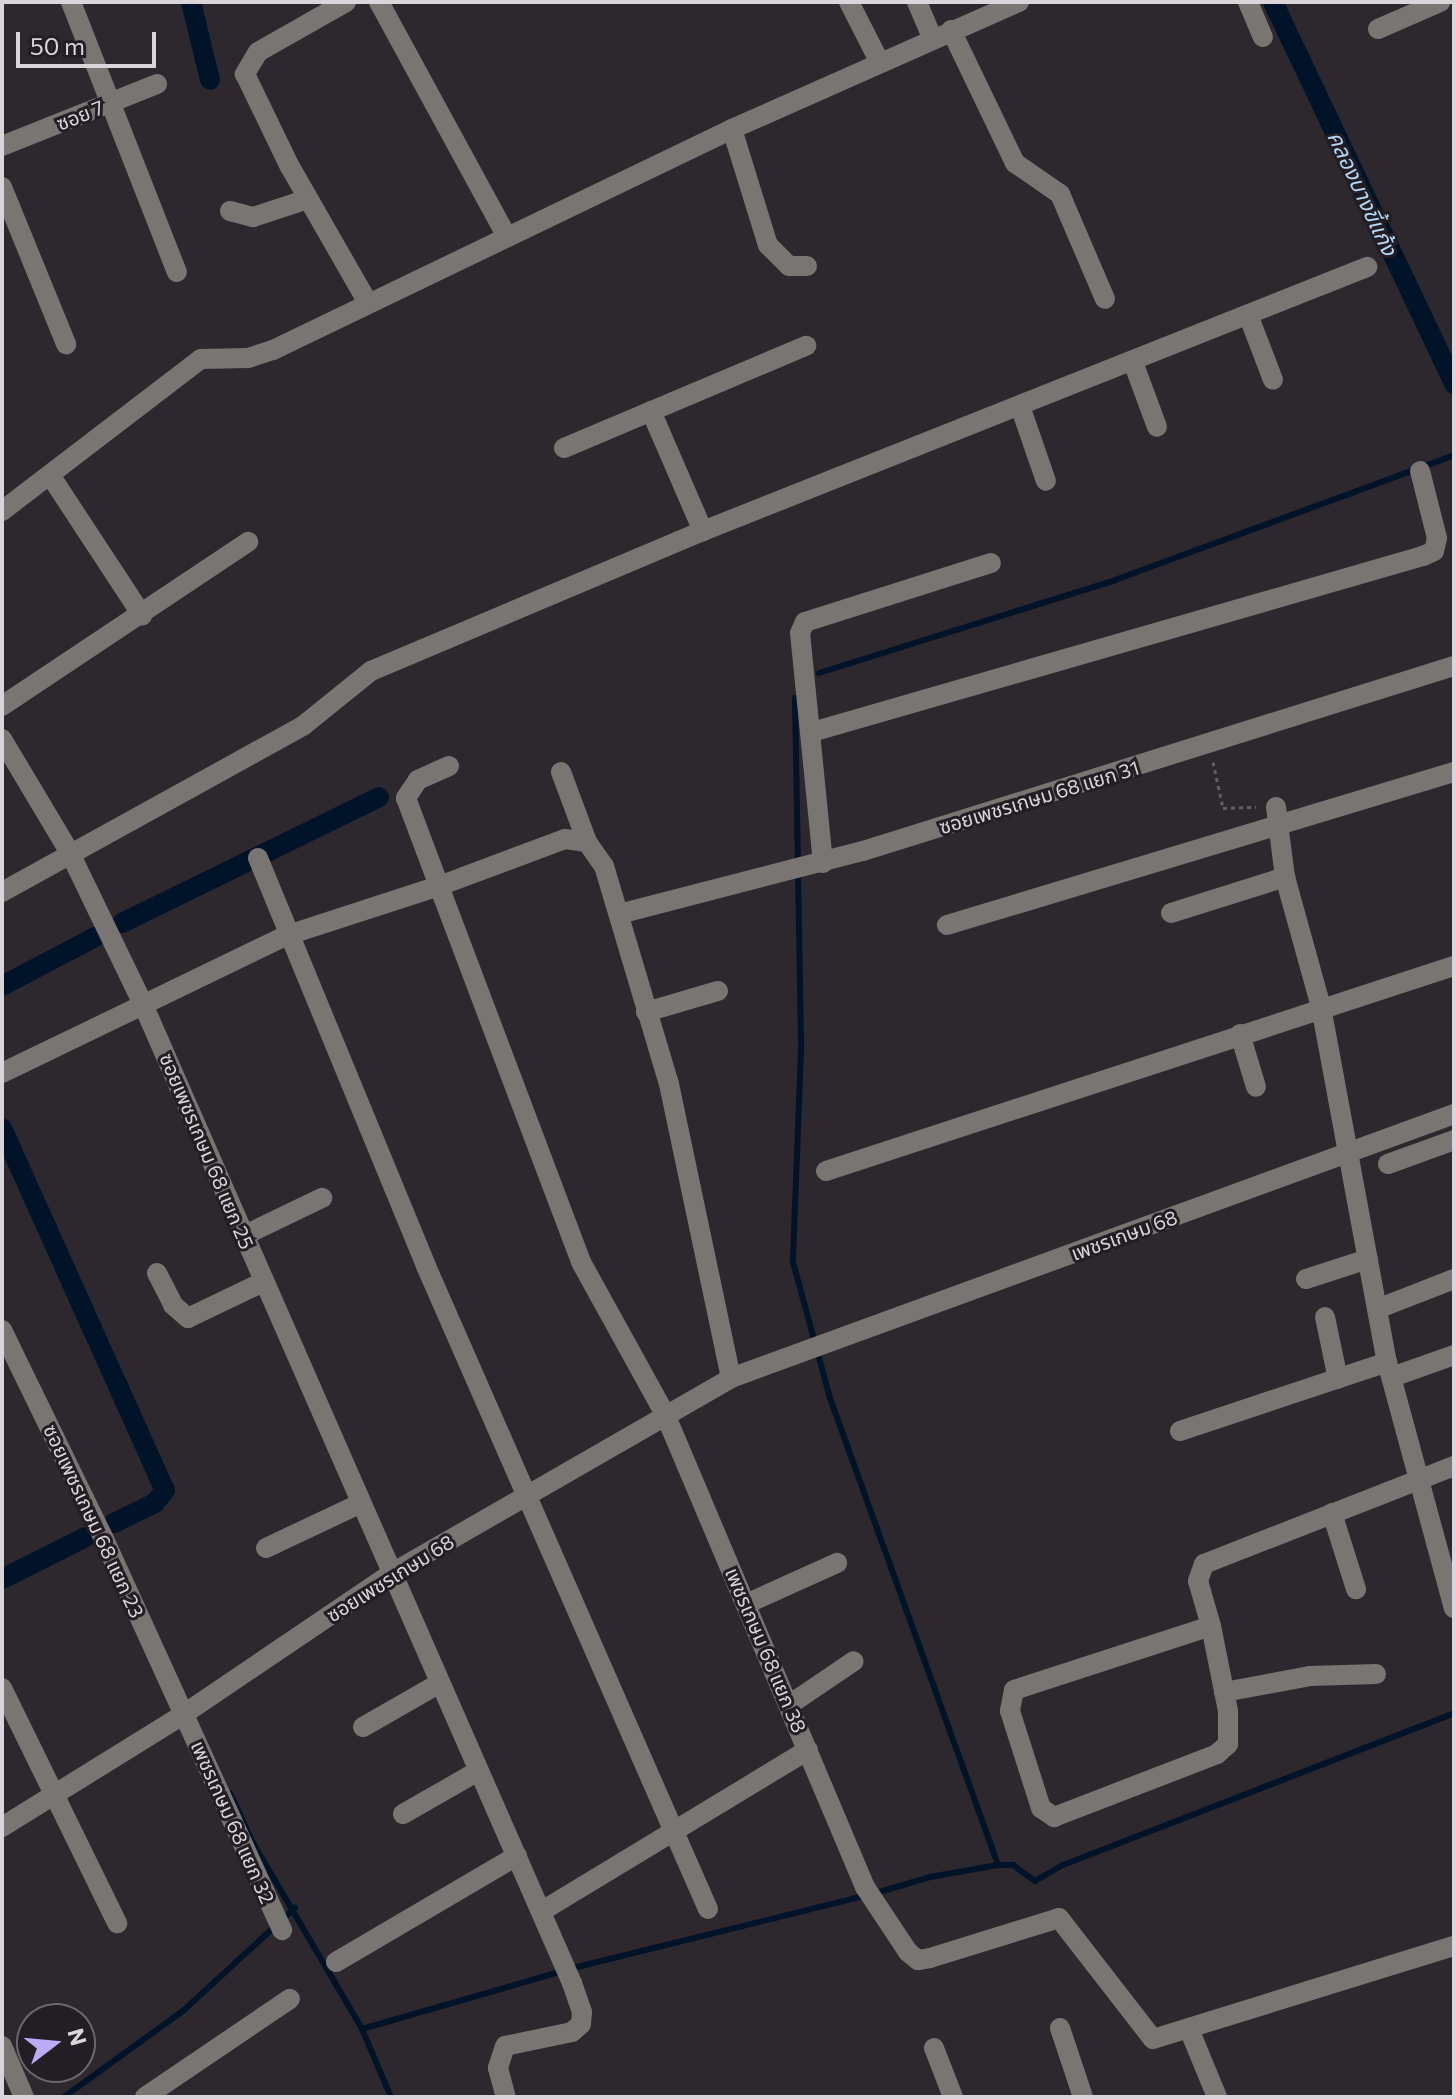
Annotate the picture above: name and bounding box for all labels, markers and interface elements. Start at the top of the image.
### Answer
scale bar [20,16,160,66]
text: 50 m [30,31,85,60]
street label: ซอย 7 [53,95,107,135]
water label: คลองบางขี้แก้ง [1323,127,1403,259]
street label: ซอยเพชรเกษม 68 แยก 31 [936,755,1142,839]
street label: ซอยเพชรเกษม 68 แยก 25 [155,1049,259,1253]
street label: เพชรเกษม 68 [1068,1205,1180,1265]
street label: ซอยเพชรเกษม 68 แยก 23 [39,1421,149,1621]
street label: ซอยเพชรเกษม 68 [322,1529,458,1627]
street label: เพชรเกษม 68 แยก 38 [720,1564,812,1736]
street label: เพชรเกษม 68 แยก 32 [186,1737,280,1907]
north arrow [16,2003,96,2083]
text: N [62,2025,93,2048]

